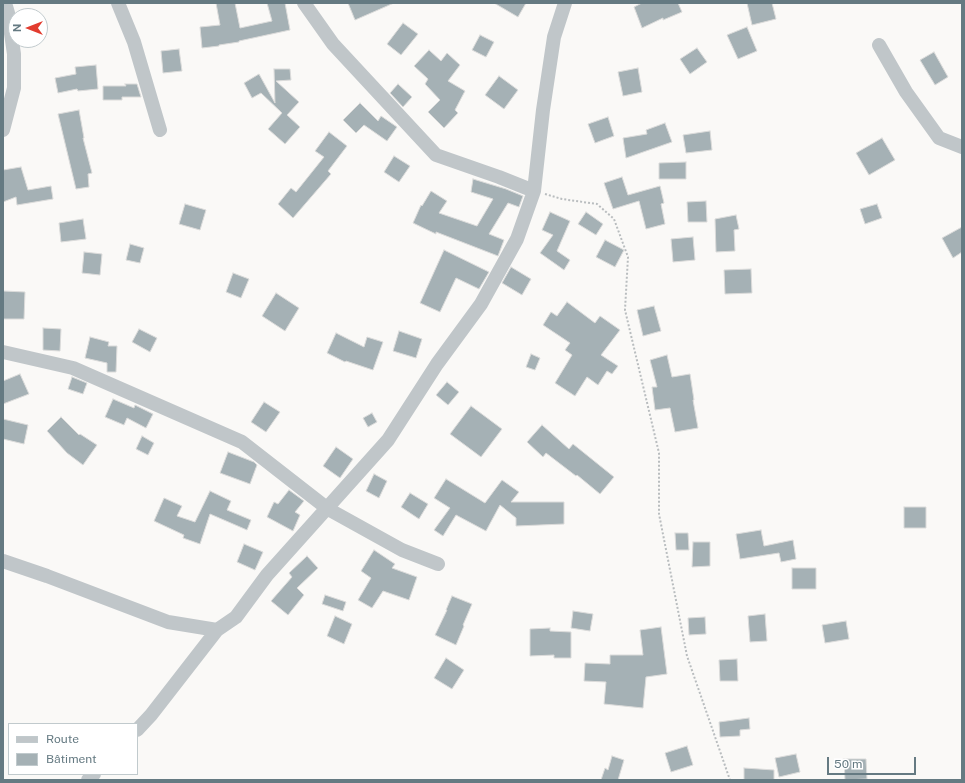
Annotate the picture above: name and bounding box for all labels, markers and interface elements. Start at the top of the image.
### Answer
north arrow [8,8,48,48]
text: N [11,24,23,32]
legend [8,723,138,775]
text: Route [46,732,79,746]
scale bar [829,749,918,775]
text: Bâtiment [46,752,97,766]
text: 50 m [834,757,862,771]

